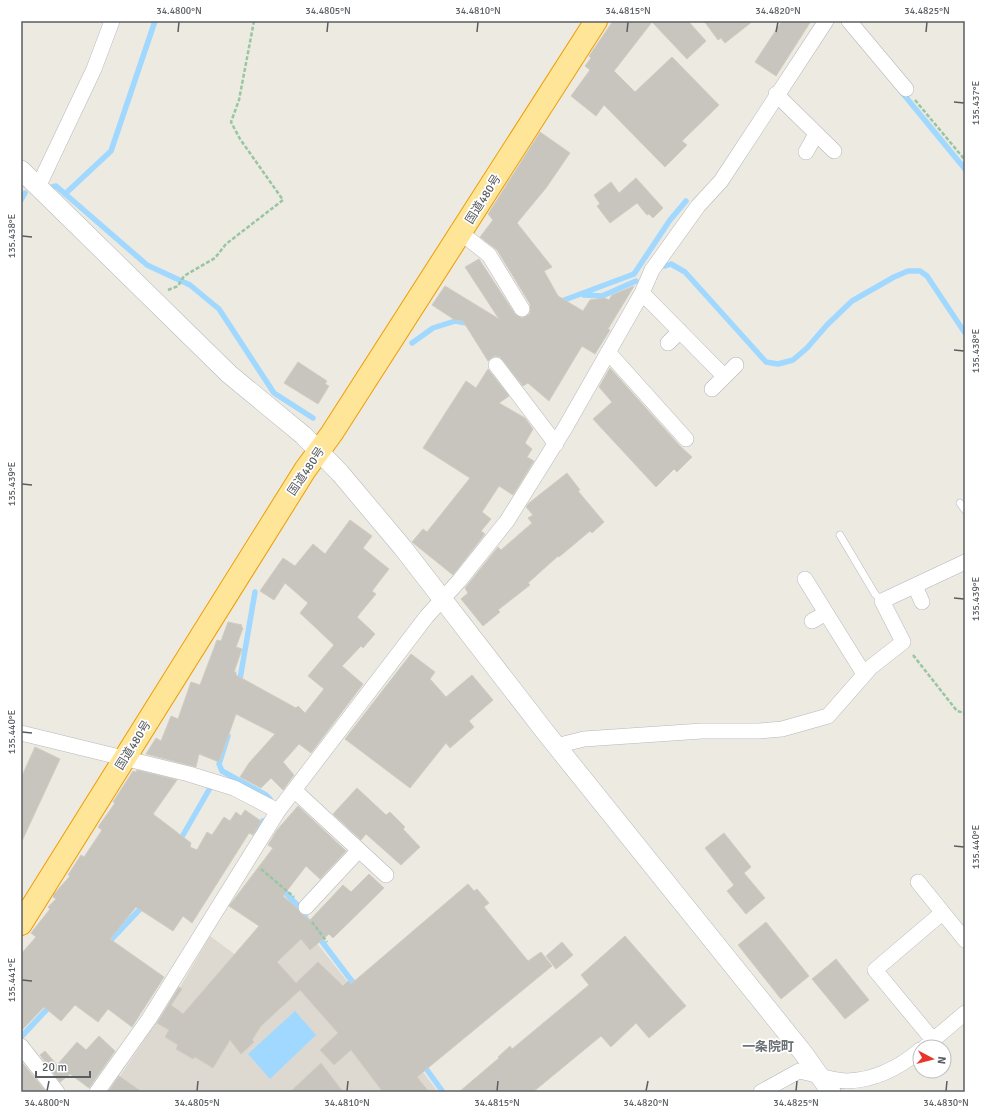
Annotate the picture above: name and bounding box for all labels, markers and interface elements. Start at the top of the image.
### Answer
text: 34.4800°N [156,5,202,17]
text: 34.4805°N [305,5,351,17]
text: 34.4810°N [455,5,501,17]
text: 34.4815°N [605,5,651,17]
text: 34.4820°N [755,5,801,17]
text: 34.4825°N [904,5,950,17]
text: 135.437°E [970,80,982,125]
street label: 国道480号 [462,172,504,227]
text: 135.438°E [6,213,18,258]
text: 135.438°E [970,328,982,373]
street label: 国道480号 [285,444,328,498]
text: 135.439°E [6,461,18,506]
text: 135.439°E [970,576,982,621]
text: 135.440°E [6,709,18,754]
street label: 国道480号 [112,718,154,773]
text: 135.440°E [970,824,982,869]
text: 135.441°E [6,957,18,1002]
district label: 一条院町 [742,1039,794,1055]
north arrow [912,1039,952,1079]
scale bar [36,1053,90,1079]
text: N [935,1056,948,1065]
text: 20 m [42,1060,67,1075]
text: 34.4800°N [24,1097,70,1109]
text: 34.4805°N [174,1097,220,1109]
text: 34.4810°N [324,1097,370,1109]
text: 34.4815°N [474,1097,520,1109]
text: 34.4820°N [623,1097,669,1109]
text: 34.4825°N [773,1097,819,1109]
text: 34.4830°N [923,1097,969,1109]

